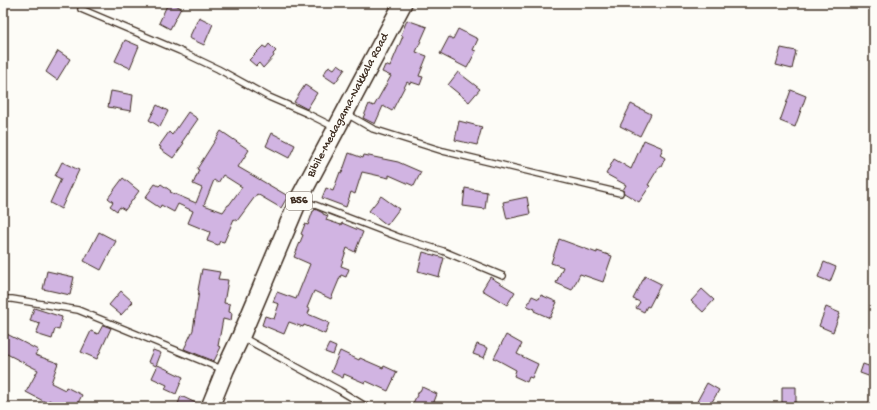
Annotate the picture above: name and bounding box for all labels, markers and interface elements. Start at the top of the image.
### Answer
street label: Bibile-Medagama-Nakkala Road [304,30,393,181]
road number: B56 [286,192,312,210]

